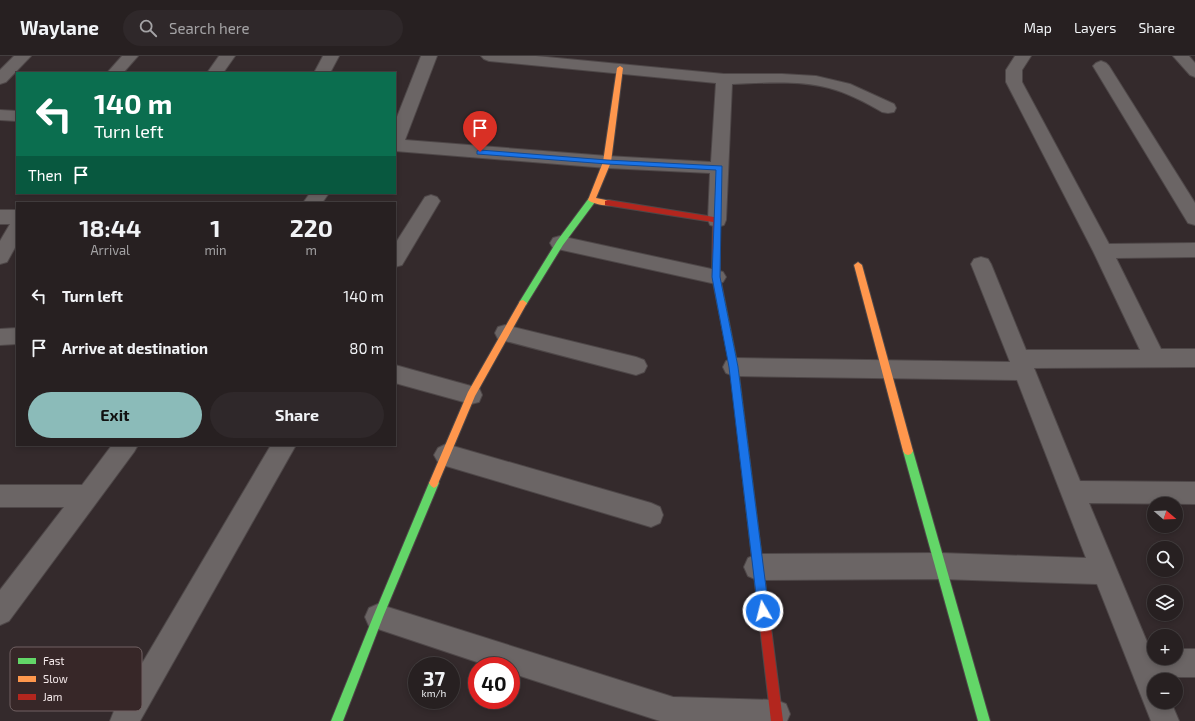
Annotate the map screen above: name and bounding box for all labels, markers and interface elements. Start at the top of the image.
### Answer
search box [123,10,403,46]
text: Waylane [20,16,99,39]
icon: search [137,17,159,39]
text: Search here [169,19,250,37]
text: Map [1024,19,1052,36]
text: Layers [1074,19,1116,36]
text: Share [1138,19,1175,36]
text: 140 m [94,86,172,120]
icon: left [28,88,80,140]
pin [463,111,497,152]
icon: arrive [469,117,491,139]
text: Turn left [94,120,164,142]
icon: arrive [70,164,92,186]
text: Then [28,166,62,184]
text: 18:44 [79,213,141,242]
text: 1 [210,213,221,242]
text: 220 [290,213,333,242]
text: Arrival [90,242,130,258]
text: min [204,242,227,258]
text: m [306,242,317,258]
icon: left [28,285,50,307]
text: Turn left [62,287,123,305]
text: 140 m [343,287,384,305]
icon: arrive [28,337,50,359]
text: Arrive at destination [62,339,208,357]
text: 80 m [349,339,384,357]
button: Exit [28,392,202,438]
button: Share [210,392,384,438]
north arrow [1147,497,1183,533]
map controls [1147,497,1183,709]
button: search [1147,541,1183,577]
button: layers [1147,585,1183,621]
position arrow [742,590,784,632]
button: + [1147,629,1183,665]
legend [10,647,142,711]
text: Fast [43,654,65,667]
speed limit sign: 40 [468,657,520,709]
text: 37 [423,666,445,690]
text: Slow [43,672,68,685]
button: − [1147,673,1183,709]
text: km/h [422,687,446,699]
text: Jam [43,690,62,703]

